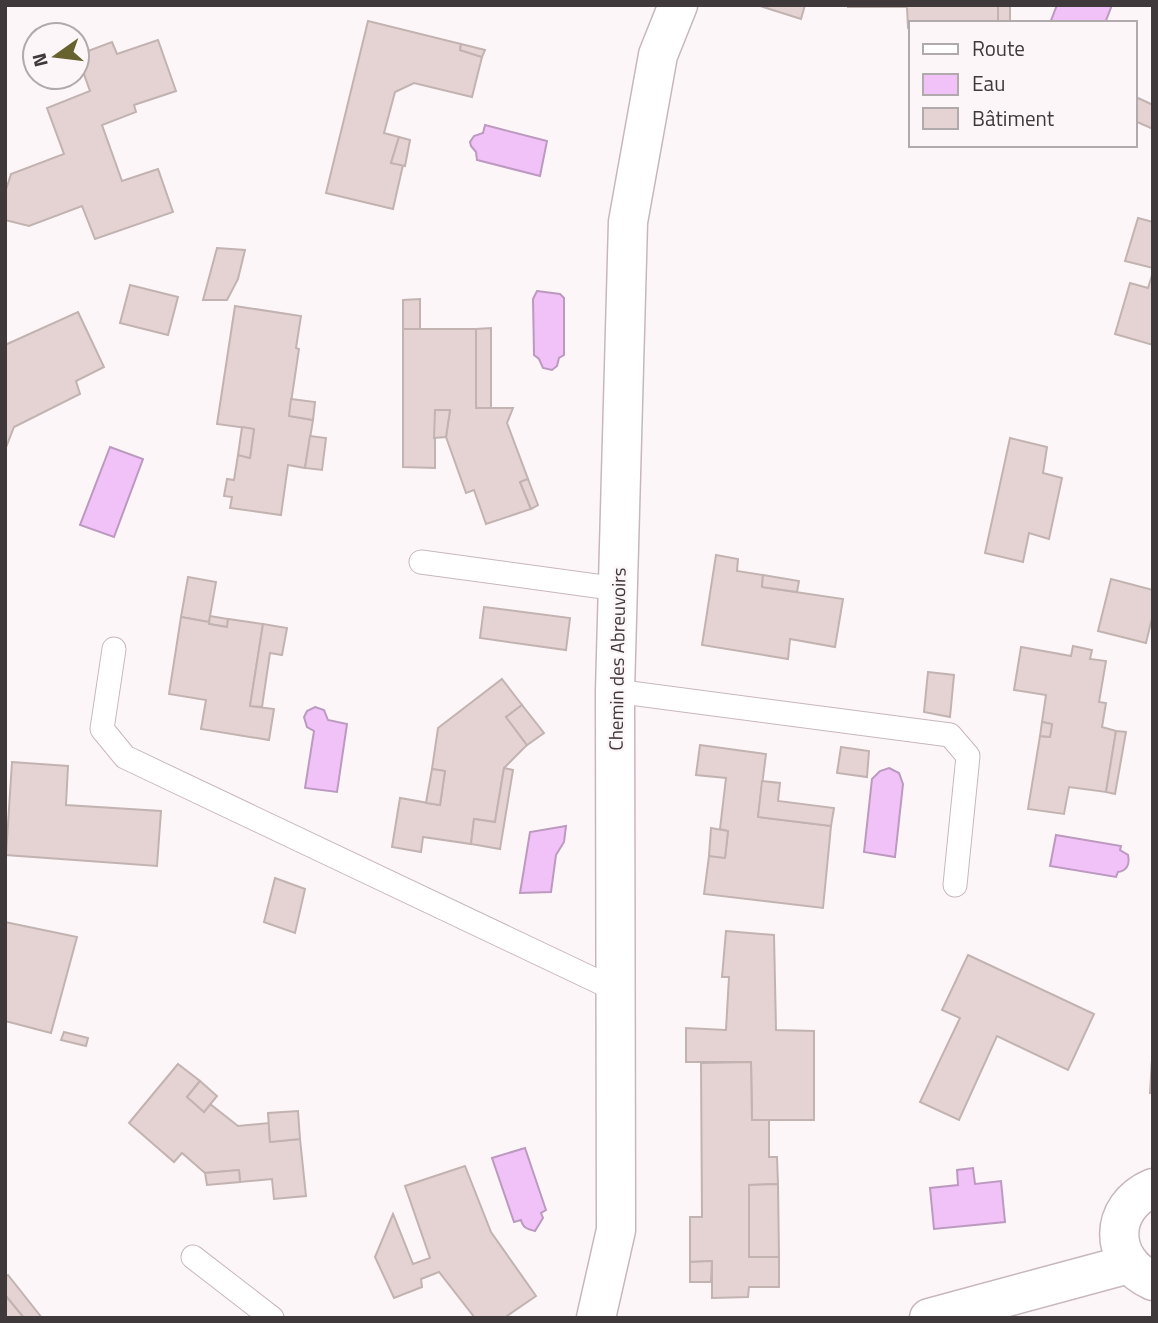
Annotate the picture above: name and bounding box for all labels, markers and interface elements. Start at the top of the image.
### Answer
north arrow [21,21,91,91]
legend [909,21,1137,147]
text: Route [972,32,1025,64]
text: N [23,50,55,70]
text: Eau [972,67,1005,99]
text: Bâtiment [972,102,1055,134]
street label: Chemin des Abreuvoirs [600,567,633,751]

